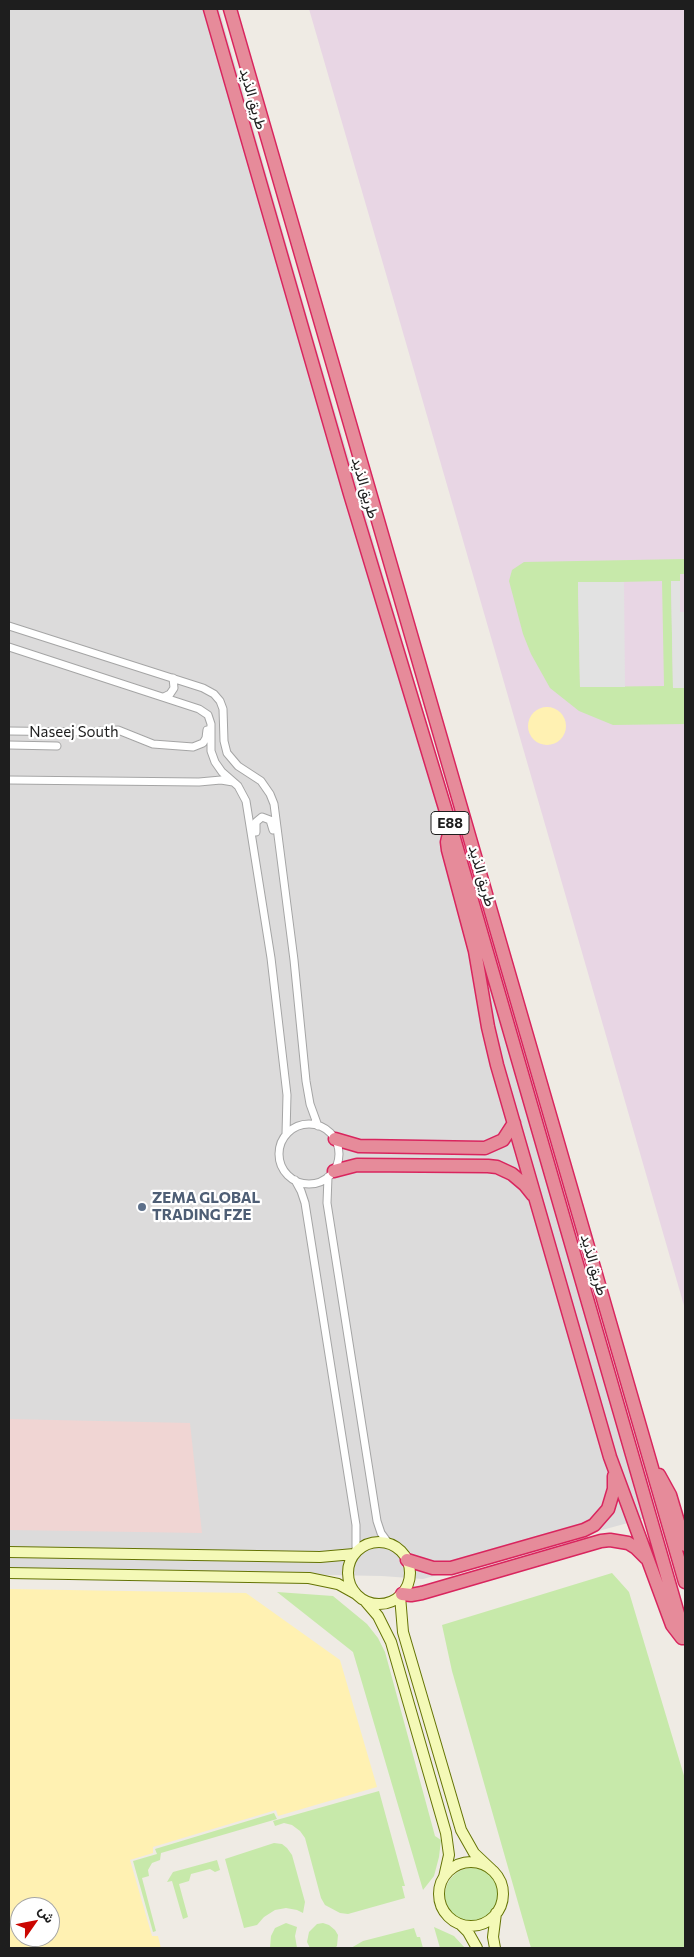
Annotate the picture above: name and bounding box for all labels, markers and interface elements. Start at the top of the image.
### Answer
street label: طريق الذيد [236,66,270,132]
street label: طريق الذيد [348,455,382,521]
street label: Naseej South [29,723,119,741]
road number: E88 [431,811,469,834]
street label: طريق الذيد [465,843,499,909]
place label: ZEMA GLOBAL TRADING FZE [152,1189,260,1224]
marker: ZEMA GLOBAL TRADING FZE [136,1201,148,1213]
street label: طريق الذيد [577,1232,611,1298]
north arrow [10,1897,60,1947]
text: ش [35,1902,59,1926]

